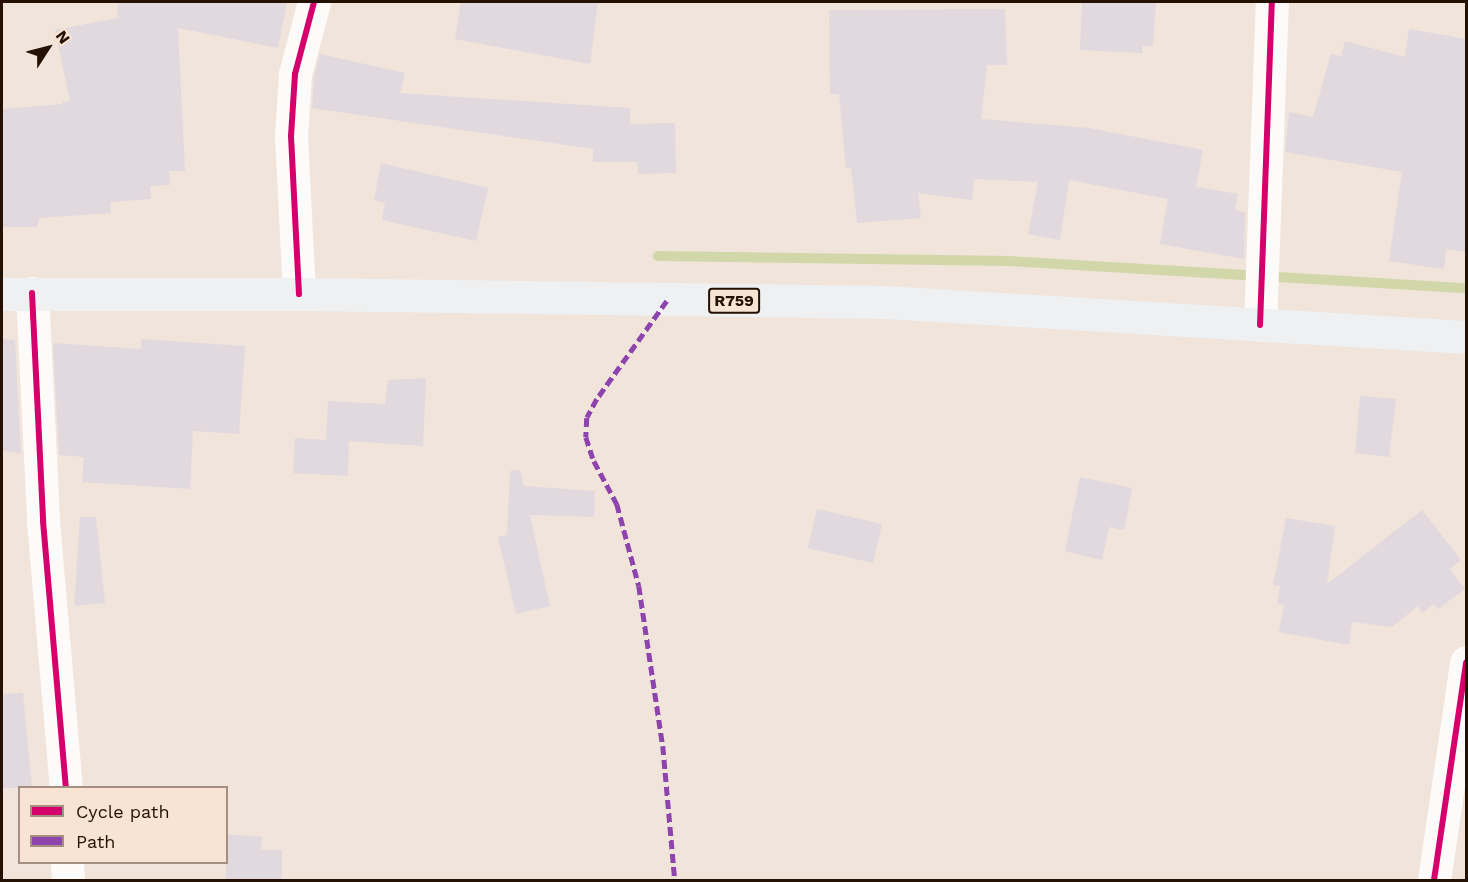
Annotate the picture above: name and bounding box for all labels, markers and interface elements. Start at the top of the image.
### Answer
north arrow [18,18,78,78]
text: N [52,27,74,48]
road number: R759 [707,288,761,314]
legend [18,786,228,864]
text: Cycle path [76,801,170,822]
text: Path [76,831,116,852]

